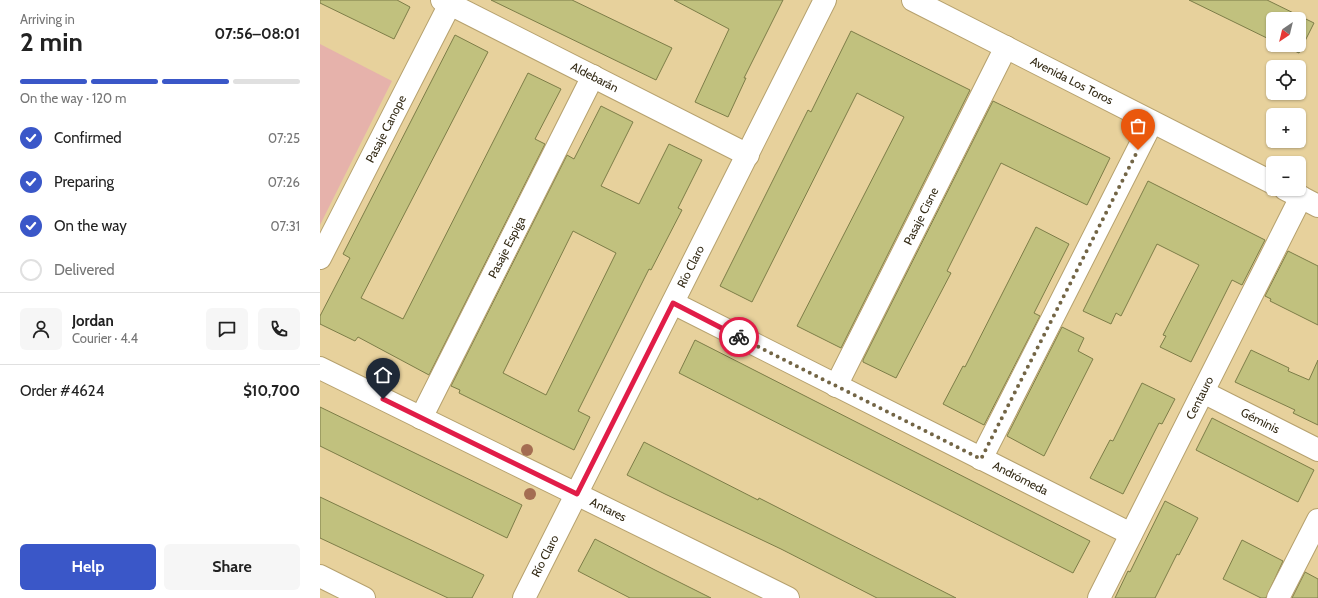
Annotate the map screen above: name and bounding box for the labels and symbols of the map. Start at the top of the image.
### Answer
north arrow [1266,12,1306,52]
street label: Avenida Los Toros [1028,53,1116,107]
street label: Aldebarán [568,58,621,95]
street label: Pasaje Canope [362,92,409,165]
pin [1121,109,1155,150]
street label: Pasaje Cisne [900,185,941,247]
street label: Pasaje Espiga [485,214,528,281]
street label: Río Claro [673,242,707,290]
courier [719,317,759,357]
pin [366,358,400,399]
street label: Centauro [1182,373,1217,422]
street label: Géminis [1238,404,1282,436]
street label: Andrómeda [990,457,1051,498]
street label: Antares [588,494,629,524]
street label: Río Claro [528,532,562,579]

